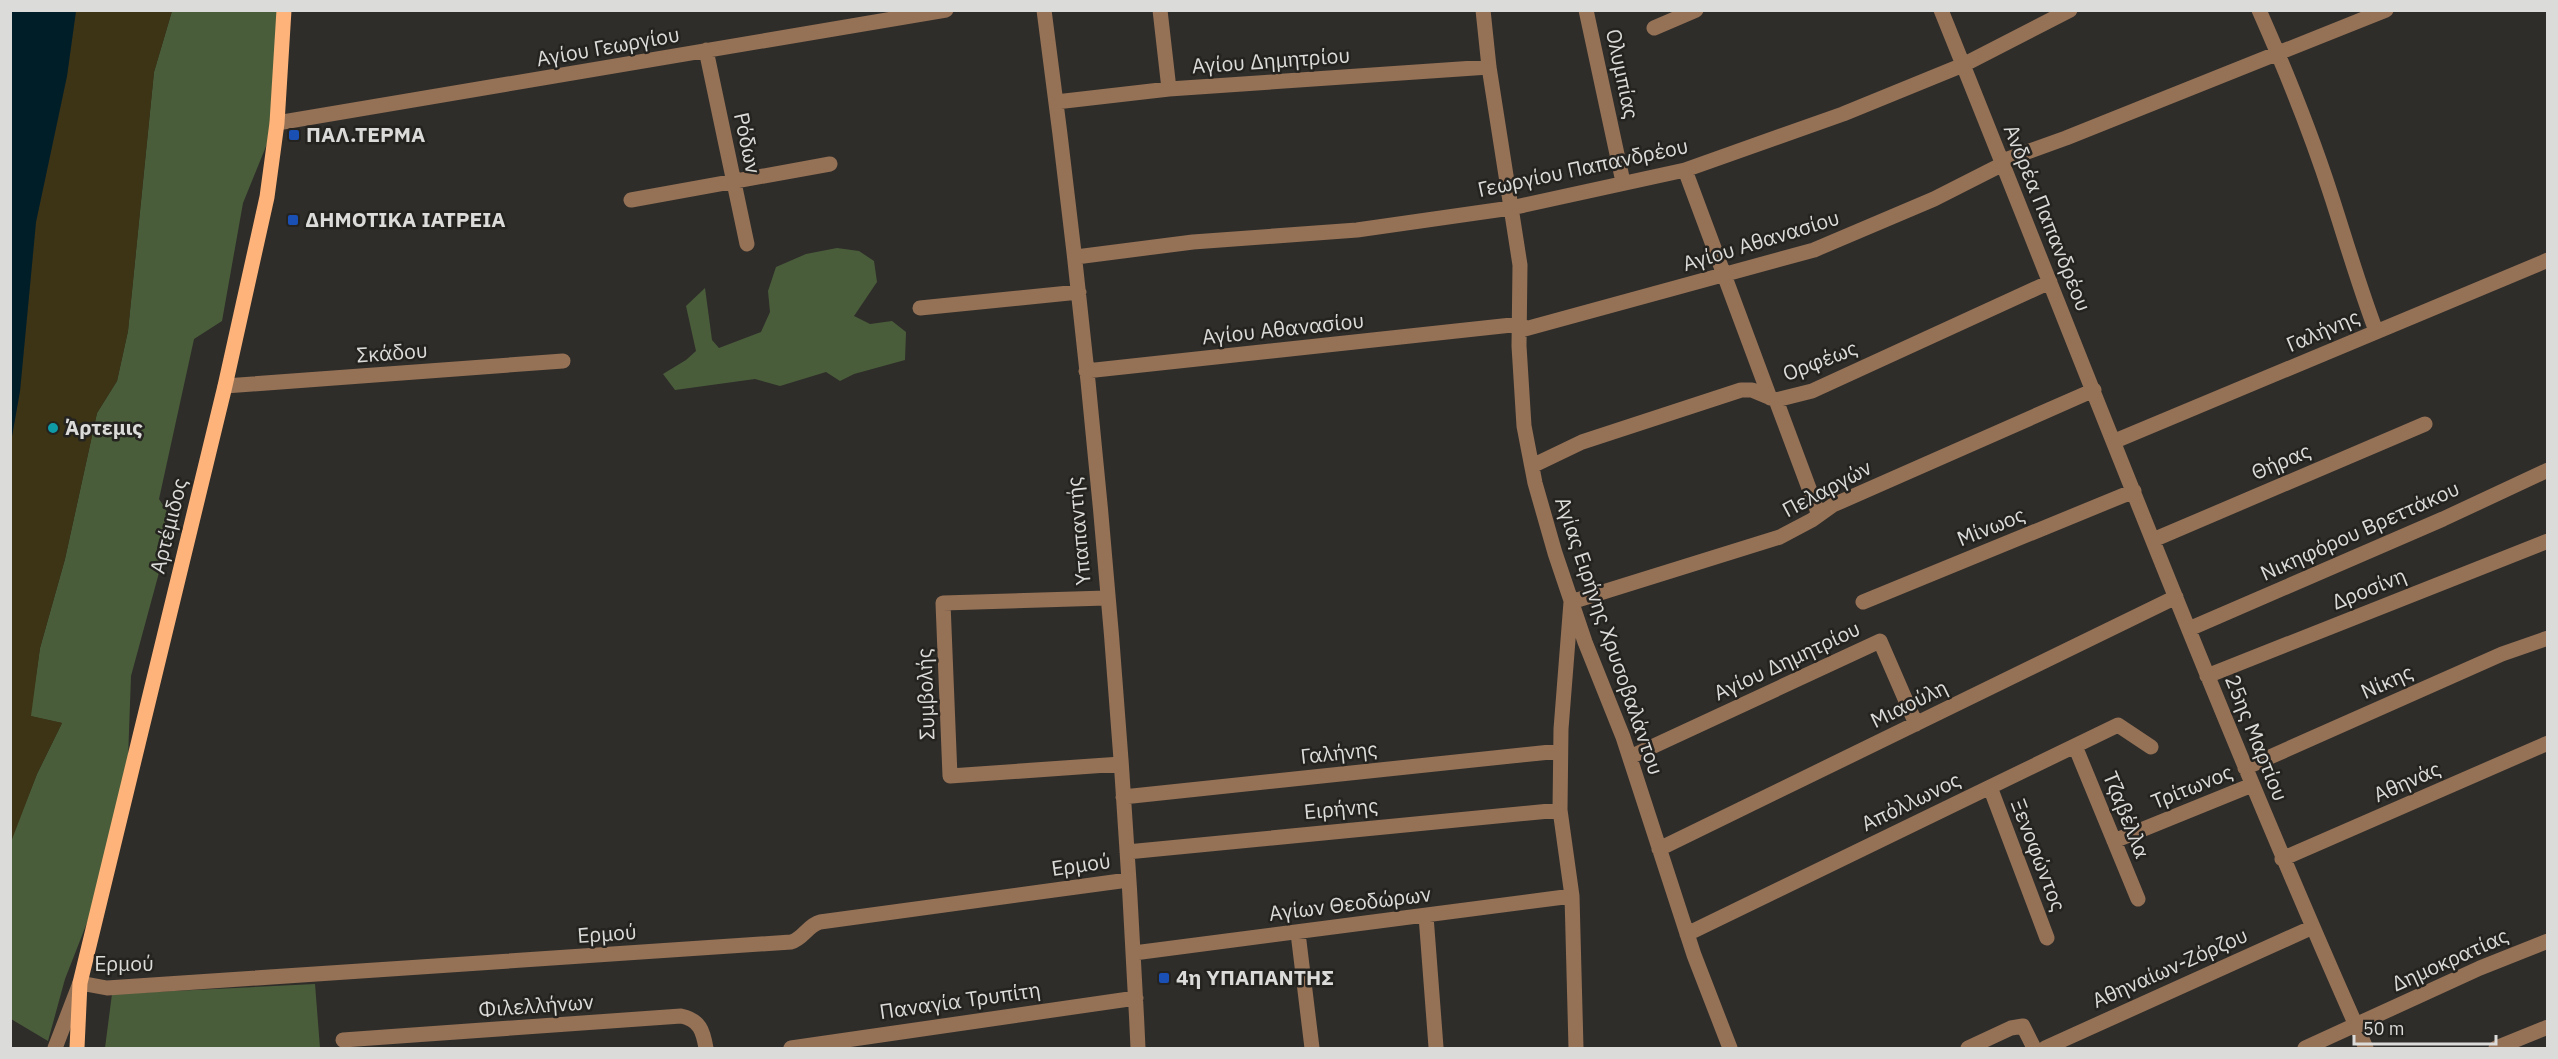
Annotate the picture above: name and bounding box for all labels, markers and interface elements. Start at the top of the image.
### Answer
street label: Αγίου Γεωργίου [534,20,682,72]
street label: Ολυμπίας [1600,26,1646,121]
street label: Αγίου Δημητρίου [1191,40,1351,80]
street label: Ρόδων [728,110,768,176]
place label: ΠΑΛ.ΤΕΡΜΑ [306,120,425,148]
street label: Ανδρέα Παπανδρέου [1998,120,2098,315]
marker: ΠΑΛ.ΤΕΡΜΑ [287,128,301,142]
street label: Γεωργίου Παπανδρέου [1475,131,1691,203]
street label: Αγίου Αθανασίου [1679,203,1843,277]
place label: ΔΗΜΟΤΙΚΑ ΙΑΤΡΕΙΑ [305,205,506,233]
marker: ΔΗΜΟΤΙΚΑ ΙΑΤΡΕΙΑ [286,213,300,227]
street label: Γαλήνης [2282,302,2364,358]
street label: Αγίου Αθανασίου [1200,306,1365,350]
street label: Ορφέως [1778,333,1861,387]
street label: Σκάδου [355,336,428,368]
place label: Άρτεμις [65,413,143,441]
marker: Άρτεμις [46,421,60,435]
street label: Θήρας [2247,436,2315,486]
street label: Πελαργών [1777,453,1876,523]
street label: Νικηφόρου Βρεττάκου [2256,474,2464,587]
street label: Αρτέμιδος [143,475,193,576]
street label: Υπαπαντής [1059,476,1097,586]
street label: Αγίας Ειρήνης Χρυσοβαλάντου [1549,493,1671,778]
street label: Μίνωος [1952,500,2029,552]
street label: Δροσίνη [2327,560,2410,616]
street label: Αγίου Δημητρίου [1709,614,1864,706]
street label: Συμβολής [909,648,941,740]
street label: Νίκης [2356,657,2417,705]
street label: 25ης Μαρτίου [2219,670,2295,805]
street label: Μιαούλη [1865,672,1952,734]
street label: Γαλήνης [1299,734,1379,770]
street label: Αθηνάς [2369,754,2445,808]
street label: Τρίτωνος [2147,757,2237,815]
street label: Απόλλωνος [1856,765,1965,837]
street label: Τζαβέλλα [2097,767,2157,862]
street label: Ειρήνης [1302,791,1379,825]
street label: Ξενοφώντος [2005,794,2073,915]
street label: Ερμού [1049,846,1112,882]
street label: Αγίων Θεοδώρων [1267,879,1433,927]
street label: Ερμού [576,917,638,949]
street label: Αθηναίων-Ζόρζου [2087,920,2252,1014]
street label: Δημοκρατίας [2387,921,2512,997]
street label: Ερμού [94,949,154,977]
place label: 4η ΥΠΑΠΑΝΤΗΣ [1176,963,1334,991]
marker: 4η ΥΠΑΠΑΝΤΗΣ [1157,971,1171,985]
street label: Παναγία Τρυπίτη [877,975,1042,1025]
street label: Φιλελλήνων [477,987,595,1023]
scale bar [2354,1008,2496,1046]
text: 50 m [2363,1017,2405,1040]

